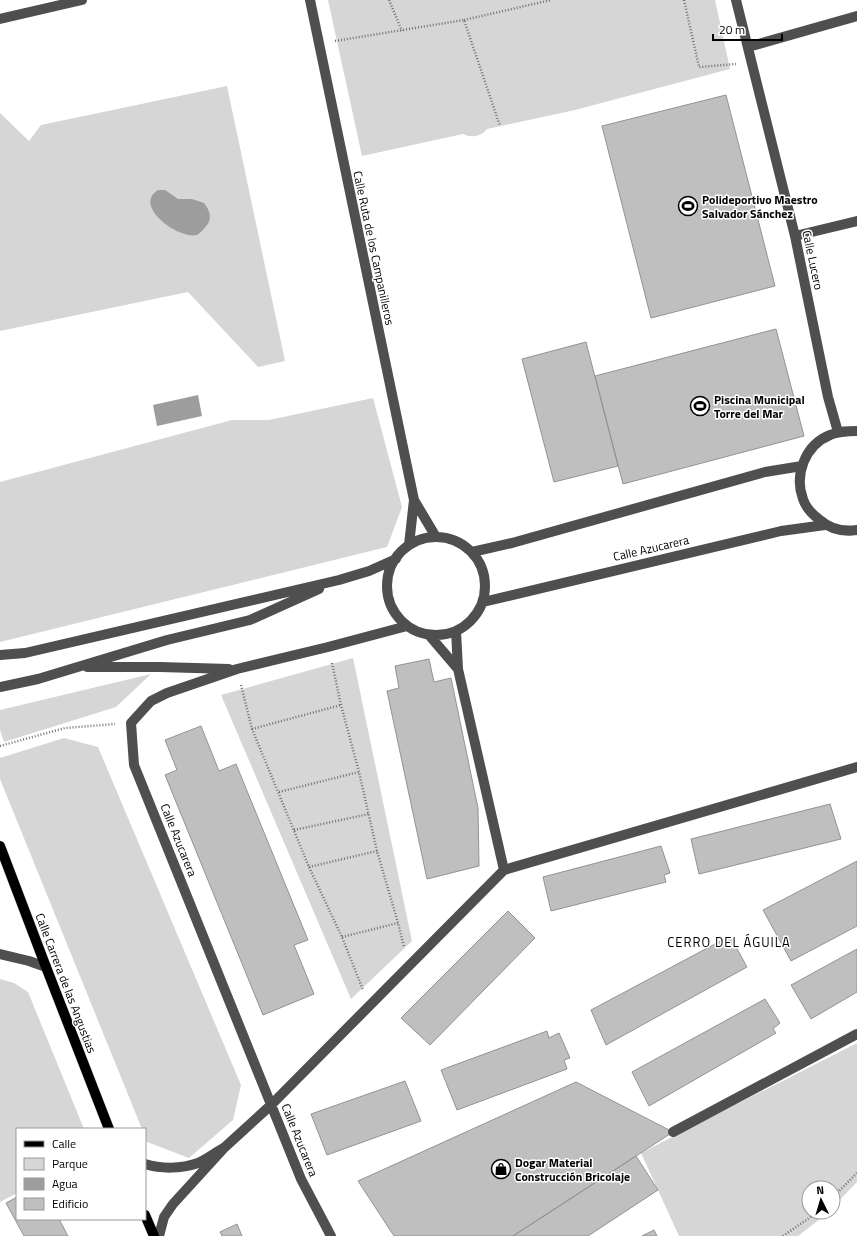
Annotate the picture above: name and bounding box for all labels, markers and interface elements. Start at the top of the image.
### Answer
scale bar [713,16,782,42]
text: 20 m [719,20,745,39]
street label: Calle Ruta de los Campanilleros [348,169,400,327]
place label: Polideportivo Maestro Salvador Sánchez [702,190,818,223]
sports icon: Polideportivo Maestro Salvador Sánchez [677,195,699,217]
street label: Calle Lucero [797,228,829,292]
place label: Piscina Municipal Torre del Mar [714,390,805,423]
sports icon: Piscina Municipal Torre del Mar [689,395,711,417]
street label: Calle Azucarera [611,530,691,566]
street label: Calle Azucarera [156,801,202,879]
street label: Calle Carrera de las Angustias [31,910,102,1056]
district label: CERRO DEL ÁGUILA [667,932,791,952]
street label: Calle Azucarera [277,1101,323,1179]
legend [16,1128,146,1220]
text: Calle [52,1134,76,1153]
place label: Dogar Material Construcción Bricolaje [515,1153,630,1186]
text: Parque [52,1154,88,1173]
shop icon: Dogar Material Construcción Bricolaje [490,1158,512,1180]
text: Agua [52,1174,78,1193]
north arrow [801,1180,841,1220]
text: N [816,1182,825,1198]
text: Edificio [52,1194,88,1213]

